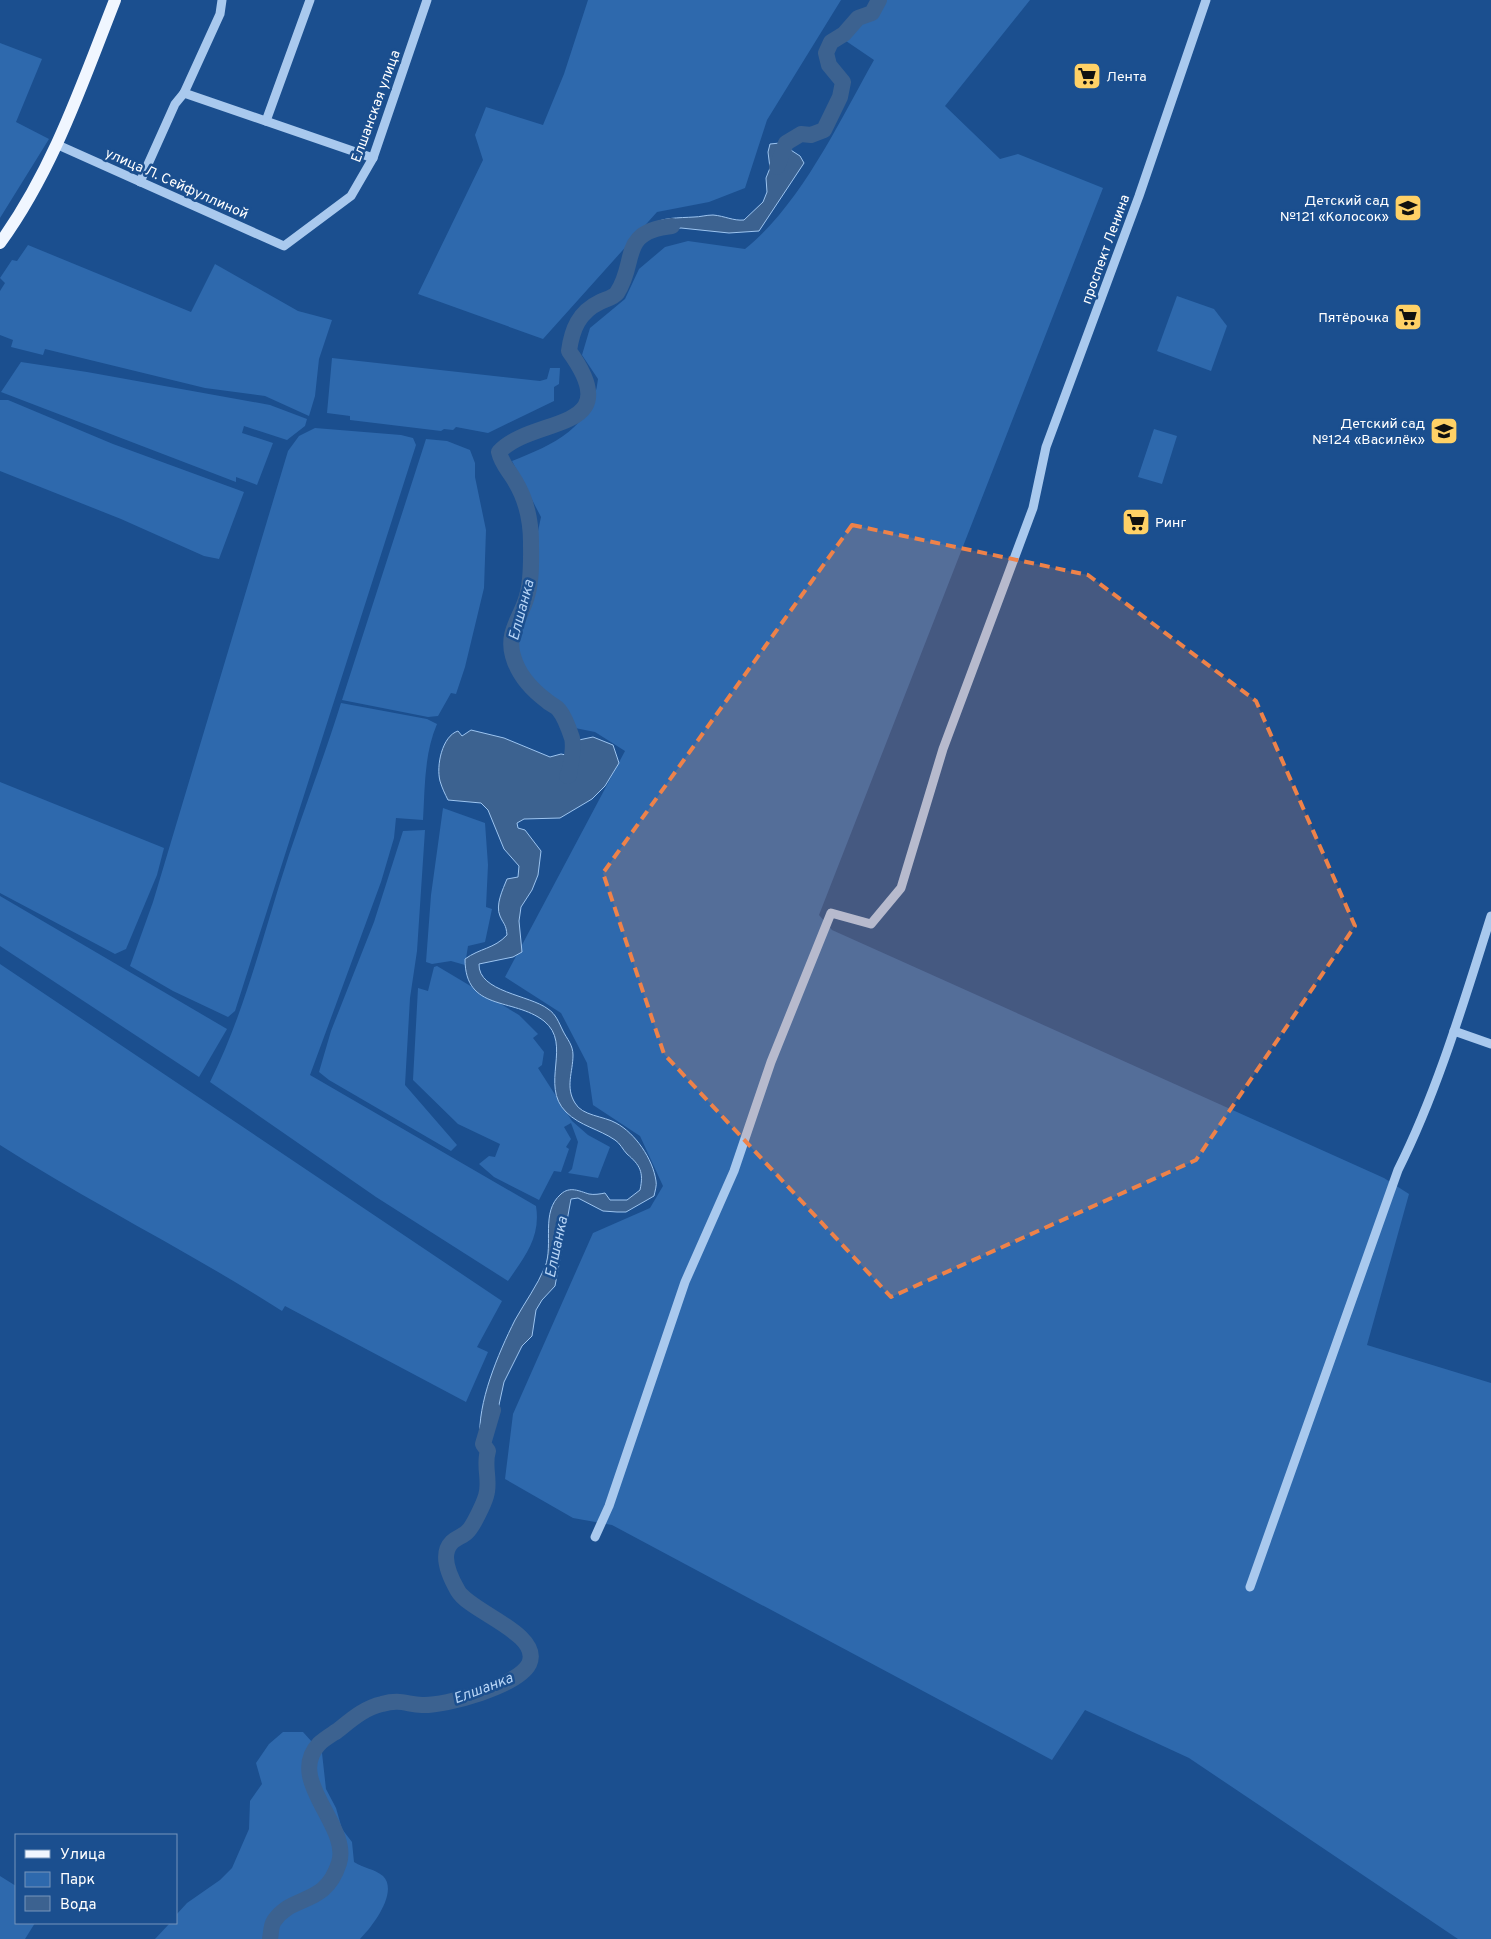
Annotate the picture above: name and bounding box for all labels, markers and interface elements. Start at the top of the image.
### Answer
street label: Елшанская улица [348,48,405,165]
supermarket icon: Лента [1072,61,1102,91]
place label: Лента [1106,69,1147,86]
street label: улица Л. Сейфуллиной [102,145,251,224]
street label: проспект Ленина [1079,192,1134,307]
place label: Детский сад №121 «Колосок» [1280,193,1389,226]
school or university icon: Детский сад №121 «Колосок» [1393,193,1423,223]
supermarket icon: Пятёрочка [1393,302,1423,332]
place label: Пятёрочка [1318,310,1389,327]
place label: Детский сад №124 «Василёк» [1312,416,1425,449]
school or university icon: Детский сад №124 «Василёк» [1429,416,1459,446]
supermarket icon: Ринг [1121,507,1151,537]
place label: Ринг [1155,515,1186,532]
water label: Елшанка [505,578,540,643]
water label: Елшанка [542,1215,573,1280]
water label: Елшанка [451,1669,516,1709]
legend [15,1834,178,1924]
text: Улица [60,1846,105,1865]
text: Парк [60,1871,95,1890]
text: Вода [60,1896,96,1915]

